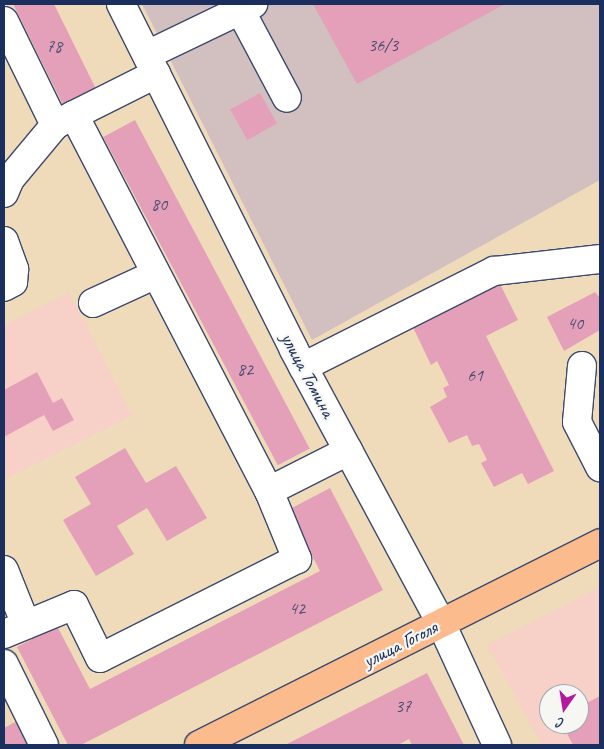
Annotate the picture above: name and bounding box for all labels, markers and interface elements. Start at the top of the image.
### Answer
house number: 36/3 [368,34,398,56]
house number: 78 [46,35,62,57]
house number: 80 [151,193,167,215]
house number: 40 [567,312,583,334]
street label: улица Томина [276,328,340,422]
house number: 82 [237,358,253,380]
house number: 61 [467,364,483,386]
house number: 42 [289,597,305,619]
street label: улица Гоголя [359,615,441,673]
north arrow [539,684,589,734]
house number: 37 [395,695,411,717]
text: С [555,714,566,732]

